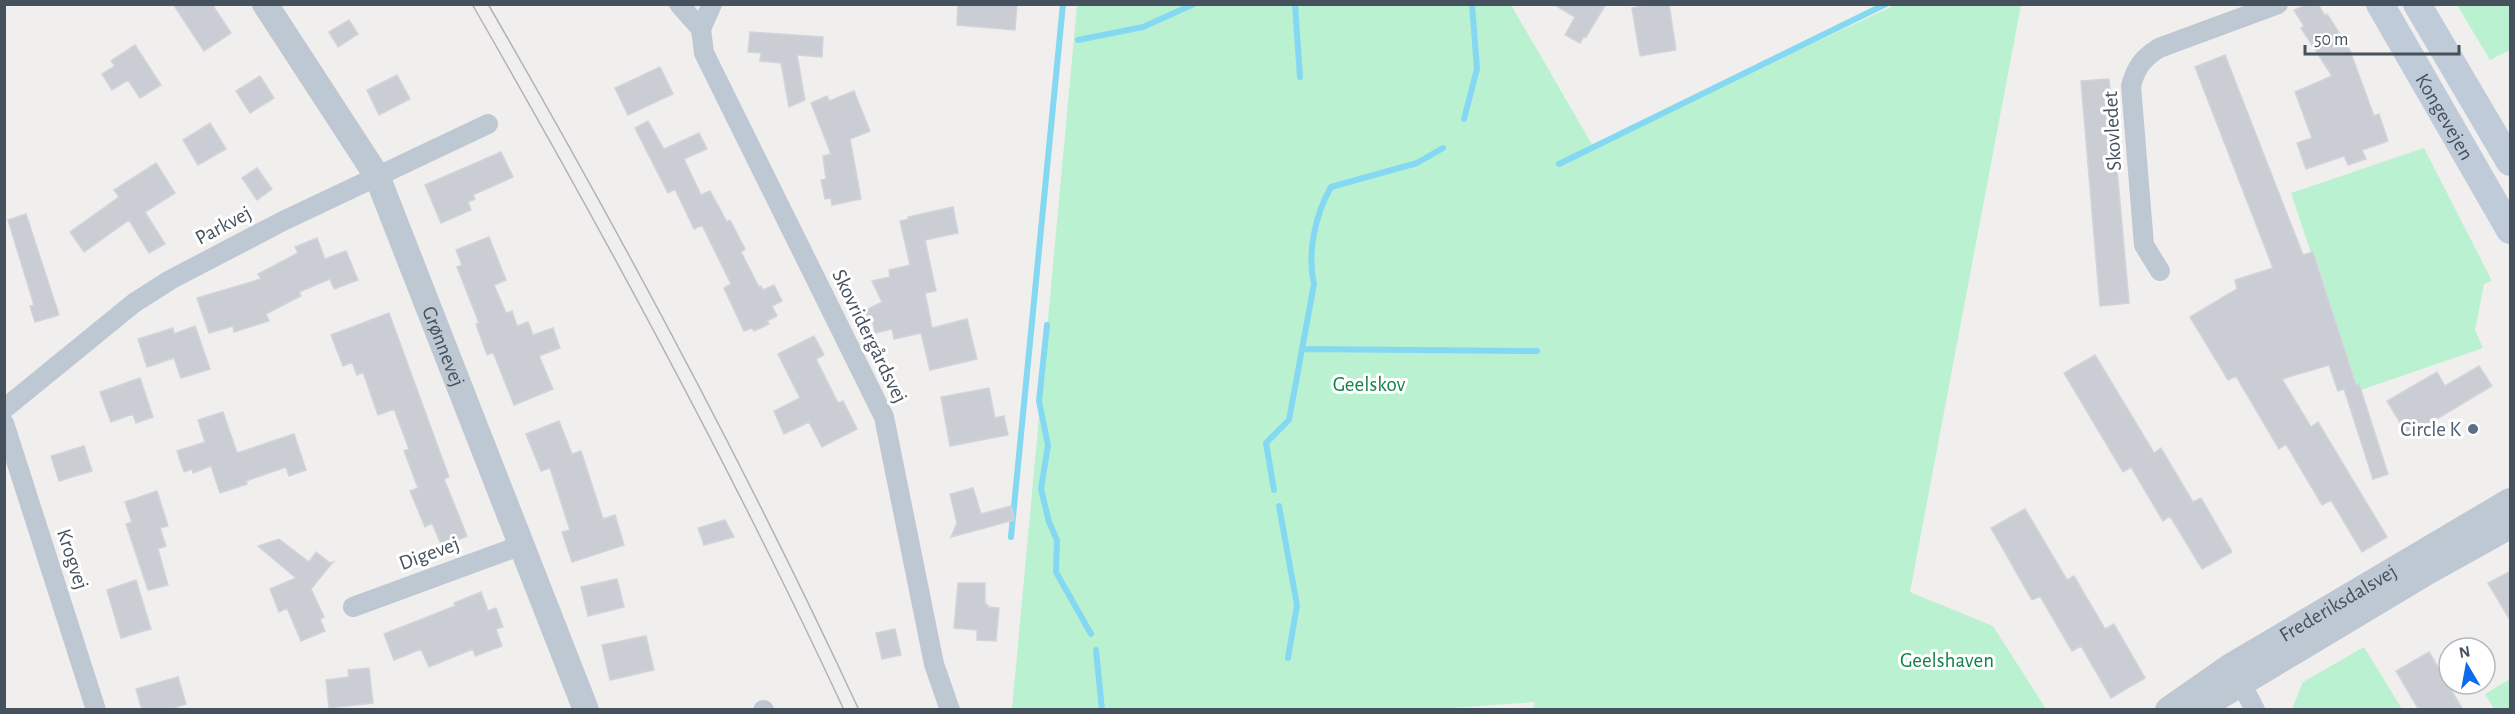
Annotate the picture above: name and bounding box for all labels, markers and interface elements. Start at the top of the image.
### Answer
scale bar [2305,18,2460,56]
text: 50 m [2314,31,2348,49]
street label: Kongevejen [2411,70,2477,164]
street label: Skovledet [2100,90,2125,171]
street label: Parkvej [192,202,255,249]
street label: Skovridergårdsvej [828,266,911,406]
street label: Grønnevej [418,303,468,389]
park label: Geelskov [1333,374,1405,395]
place label: Circle K [2400,419,2462,440]
marker: Circle K [2466,422,2480,436]
street label: Krogvej [53,526,92,592]
street label: Digevej [396,533,462,574]
street label: Frederiksdalsvej [2276,561,2400,646]
north arrow [2437,636,2497,696]
text: N [2458,643,2471,661]
park label: Geelshaven [1900,650,1994,671]

